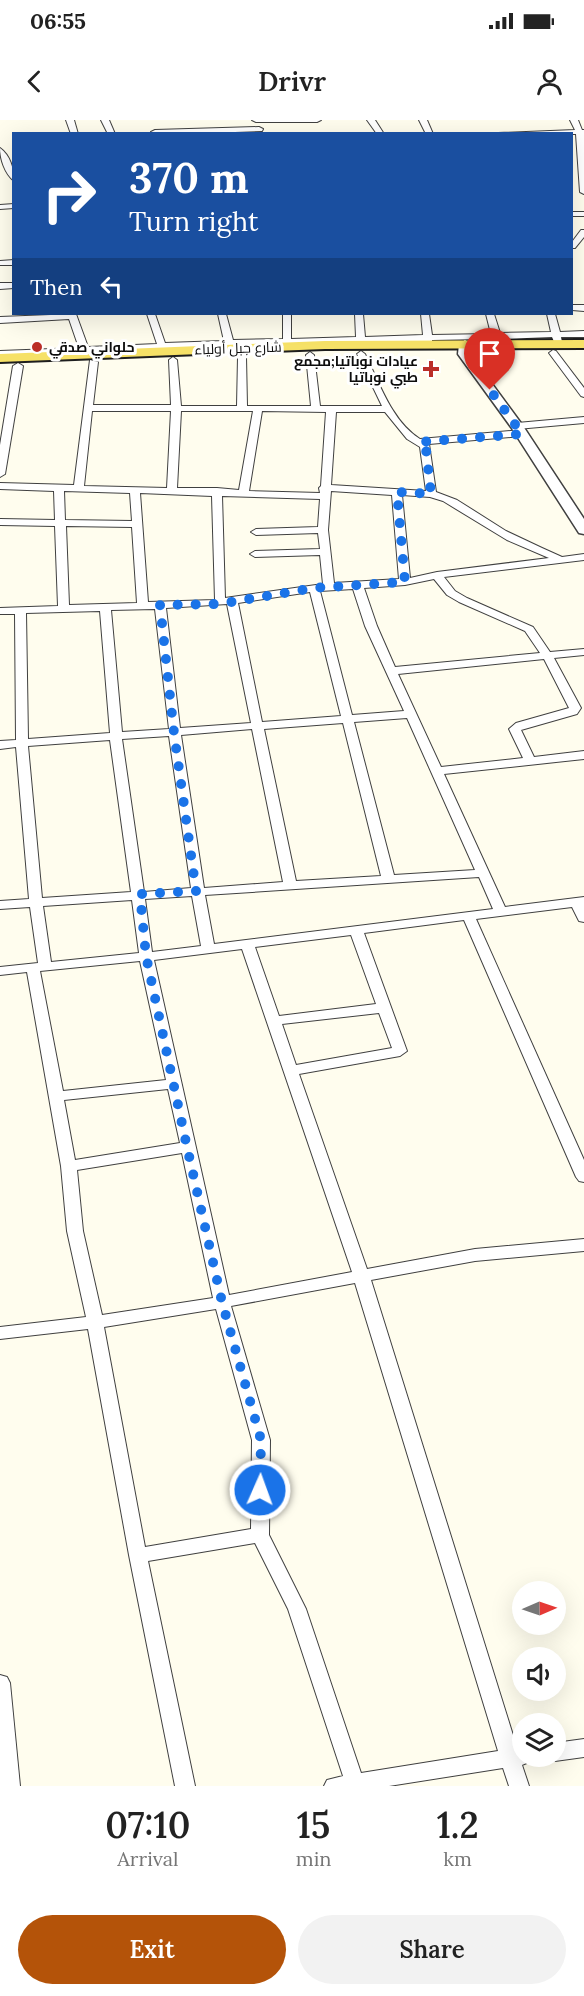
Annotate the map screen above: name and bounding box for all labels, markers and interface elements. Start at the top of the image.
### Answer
text: 06:55 [30,7,86,35]
text: Drivr [258,64,326,98]
icon: back [18,65,51,98]
icon: person [533,65,566,98]
text: 370 m [129,151,249,205]
icon: right [30,156,108,234]
text: Turn right [129,204,258,238]
icon: left [95,270,128,303]
text: Then [30,273,83,301]
pin [464,328,515,390]
street label: شارع جبل أولياء [194,337,282,359]
icon: arrive [473,337,506,370]
place label: حلواني صدقي [49,338,135,359]
marker: حلواني صدقي [30,340,44,354]
place label: عيادات نوباتيا;مجمع طبي نوباتيا [294,352,418,389]
marker: عيادات نوباتيا;مجمع طبي نوباتيا [422,360,440,378]
position arrow [228,1458,292,1522]
north arrow [512,1581,566,1635]
map controls [512,1581,566,1767]
button: sound [512,1647,566,1701]
button: layers [512,1713,566,1767]
text: 07:10 [105,1802,190,1848]
text: 15 [297,1802,330,1848]
text: 1.2 [437,1802,479,1848]
text: Arrival [117,1846,178,1871]
text: min [296,1846,331,1871]
text: km [443,1846,472,1871]
button: Exit [18,1915,286,1984]
button: Share [298,1915,566,1984]

